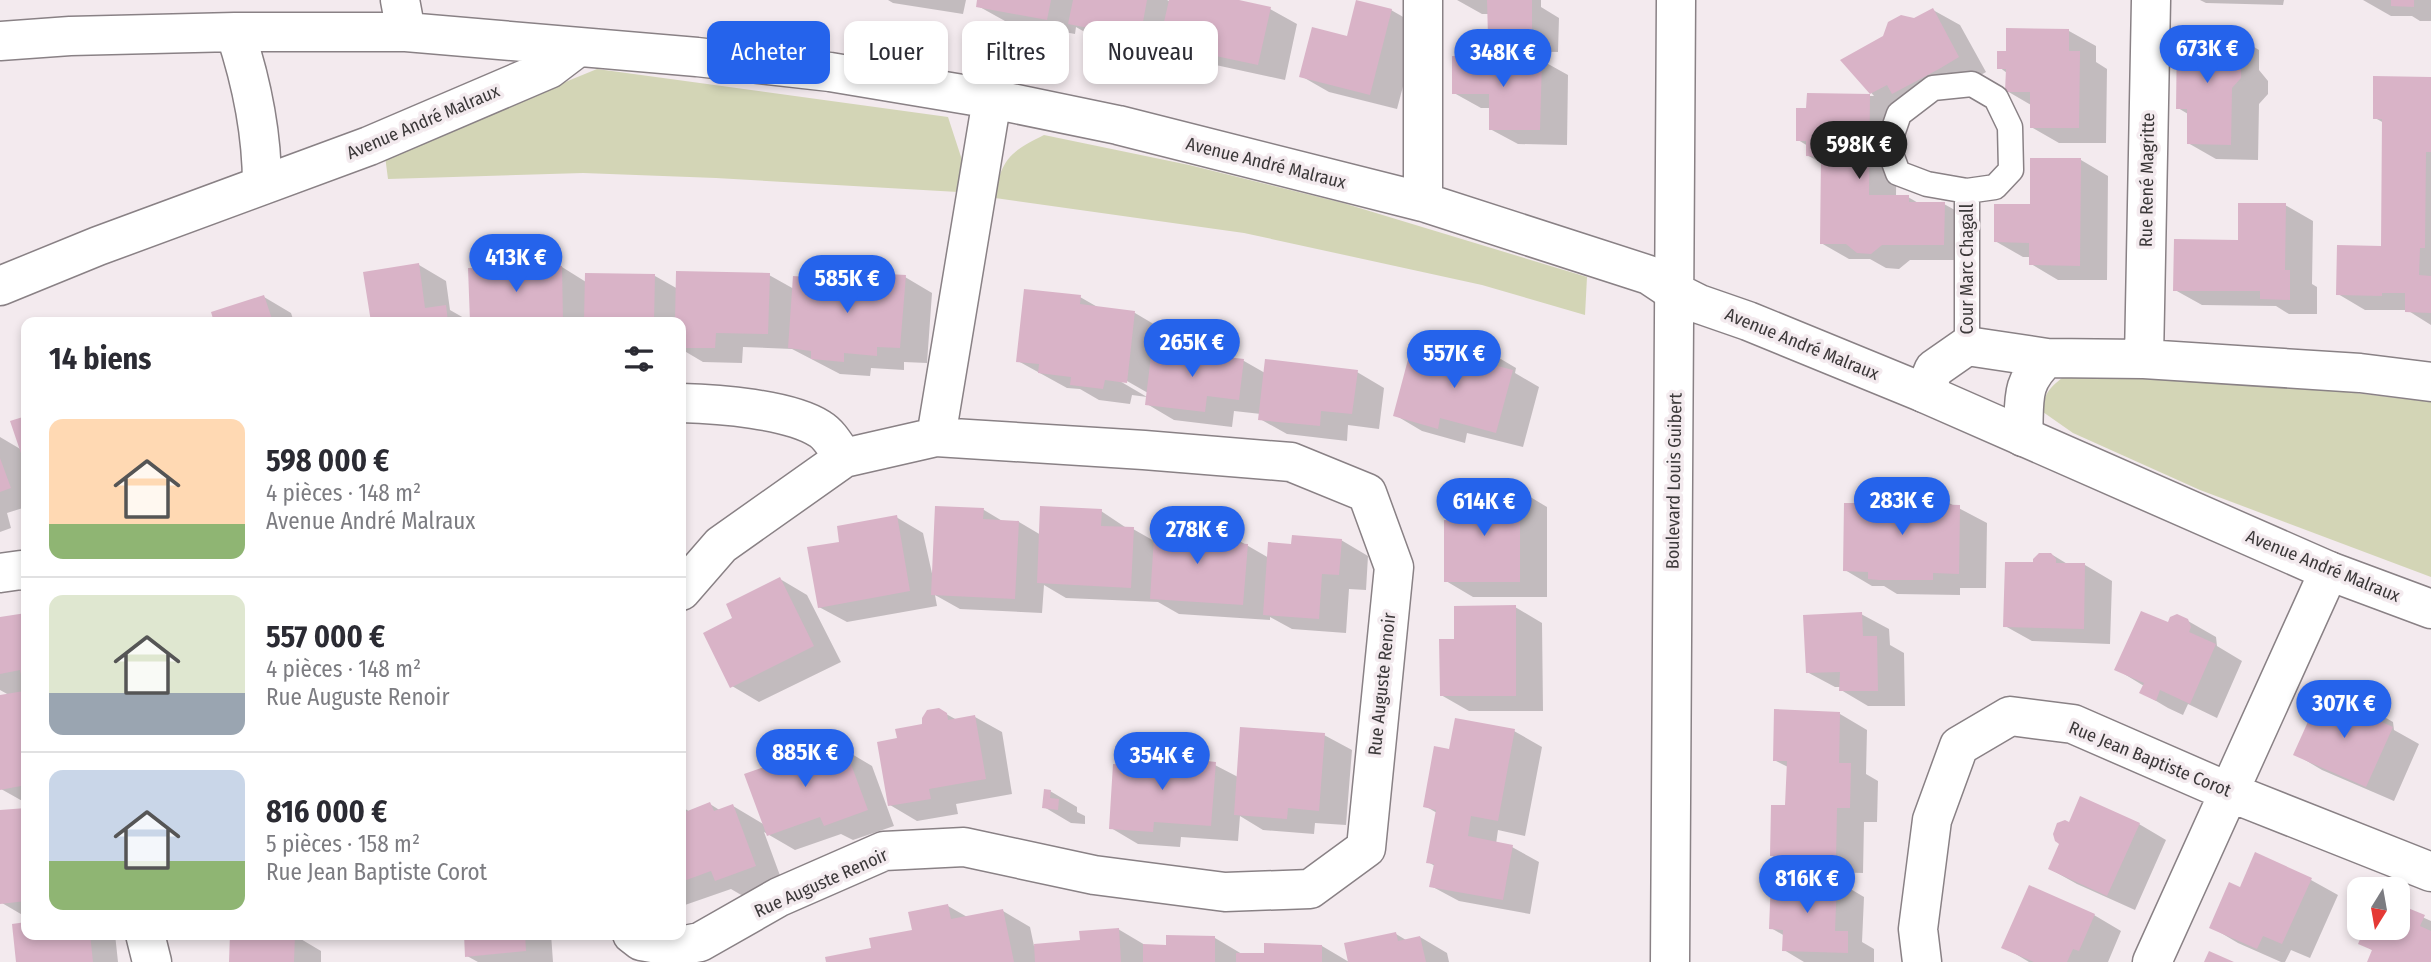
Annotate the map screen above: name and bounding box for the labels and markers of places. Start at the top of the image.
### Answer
pin: 673K € [2150,25,2264,85]
pin: 348K € [1446,29,1560,89]
pin: 598K € [1802,122,1916,181]
pin: 413K € [459,234,573,294]
pin: 585K € [790,256,904,315]
pin: 265K € [1135,320,1249,379]
pin: 557K € [1397,330,1511,390]
pin: 283K € [1845,477,1959,537]
pin: 614K € [1427,478,1541,538]
pin: 278K € [1140,506,1254,566]
pin: 307K € [2287,680,2401,740]
pin: 885K € [748,730,862,789]
pin: 354K € [1105,732,1219,792]
pin: 816K € [1750,856,1864,915]

